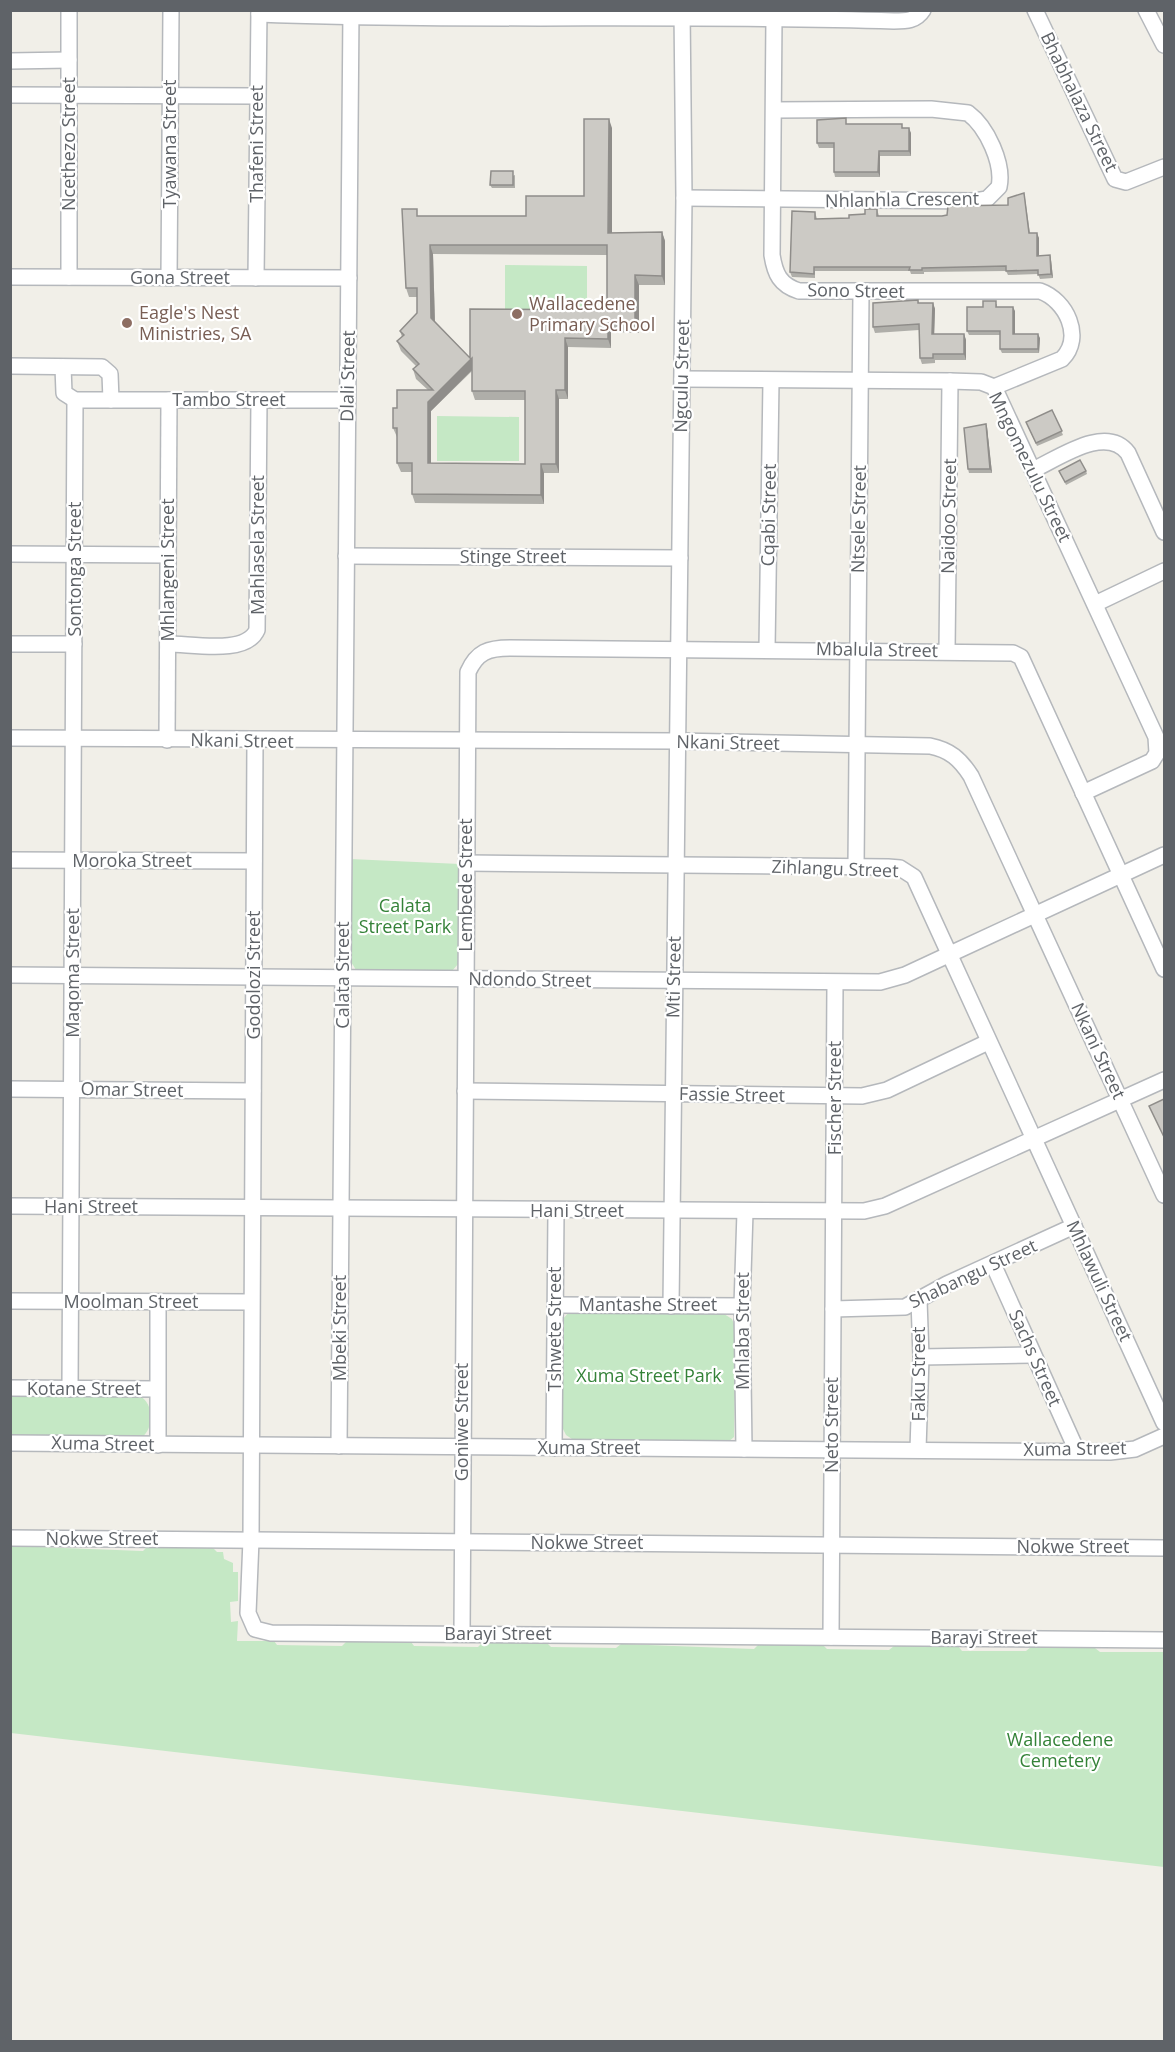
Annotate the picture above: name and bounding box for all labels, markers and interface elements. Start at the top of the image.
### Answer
street label: Bhabhalaza Street [1036,28,1124,175]
street label: Ncethezo Street [56,77,80,211]
street label: Tyawana Street [157,80,181,208]
street label: Thafeni Street [244,85,268,203]
street label: Nhlanhla Crescent [825,186,979,212]
street label: Gona Street [130,265,230,289]
street label: Sono Street [807,277,905,303]
place label: Wallacedene Primary School [529,291,655,336]
place label: Eagle's Nest Ministries, SA [139,300,252,345]
marker: Wallacedene Primary School [510,307,524,321]
marker: Eagle's Nest Ministries, SA [120,316,134,330]
street label: Ngculu Street [668,319,694,433]
street label: Dlali Street [334,330,360,422]
street label: Tambo Street [172,387,286,411]
street label: Mngomezulu Street [984,387,1078,546]
street label: Naidoo Street [935,458,961,574]
street label: Cqabi Street [755,463,781,567]
street label: Ntsele Street [845,465,871,573]
street label: Mahlasela Street [245,475,269,615]
street label: Mhlangeni Street [155,498,179,642]
street label: Sontonga Street [62,502,86,636]
street label: Stinge Street [460,544,566,568]
street label: Mbalula Street [816,636,938,662]
street label: Nkani Street [190,727,294,753]
street label: Nkani Street [676,729,780,755]
street label: Lembede Street [453,818,477,952]
street label: Moroka Street [72,848,192,872]
street label: Zihlangu Street [771,854,899,882]
park label: Calata Street Park [359,893,452,938]
street label: Maqoma Street [60,908,84,1038]
street label: Godolozi Street [241,910,265,1040]
street label: Calata Street [330,921,354,1029]
street label: Mti Street [660,936,686,1018]
street label: Ndondo Street [468,966,592,992]
street label: Nkani Street [1066,999,1132,1103]
street label: Fischer Street [822,1041,846,1155]
street label: Omar Street [80,1076,184,1102]
street label: Fassie Street [679,1081,785,1107]
street label: Hani Street [44,1194,138,1218]
street label: Hani Street [530,1198,624,1222]
street label: Mhlawuli Street [1061,1216,1138,1345]
street label: Shabangu Street [905,1233,1041,1313]
street label: Tshwete Street [542,1266,566,1392]
street label: Mhlaba Street [730,1272,754,1390]
street label: Mbeki Street [327,1275,351,1381]
street label: Moolman Street [63,1289,199,1313]
street label: Mantashe Street [579,1292,717,1316]
street label: Sachs Street [1004,1306,1068,1410]
street label: Faku Street [906,1327,930,1421]
street label: Goniwe Street [449,1363,473,1481]
park label: Xuma Street Park [576,1363,722,1387]
street label: Kotane Street [27,1376,141,1400]
street label: Neto Street [819,1377,843,1473]
street label: Xuma Street [51,1430,155,1456]
street label: Xuma Street [537,1435,641,1459]
street label: Xuma Street [1023,1435,1127,1461]
street label: Nokwe Street [46,1526,158,1550]
street label: Nokwe Street [531,1530,643,1554]
street label: Nokwe Street [1017,1534,1129,1558]
street label: Barayi Street [444,1621,552,1645]
street label: Barayi Street [930,1625,1038,1649]
park label: Wallacedene Cemetery [1007,1727,1113,1772]

